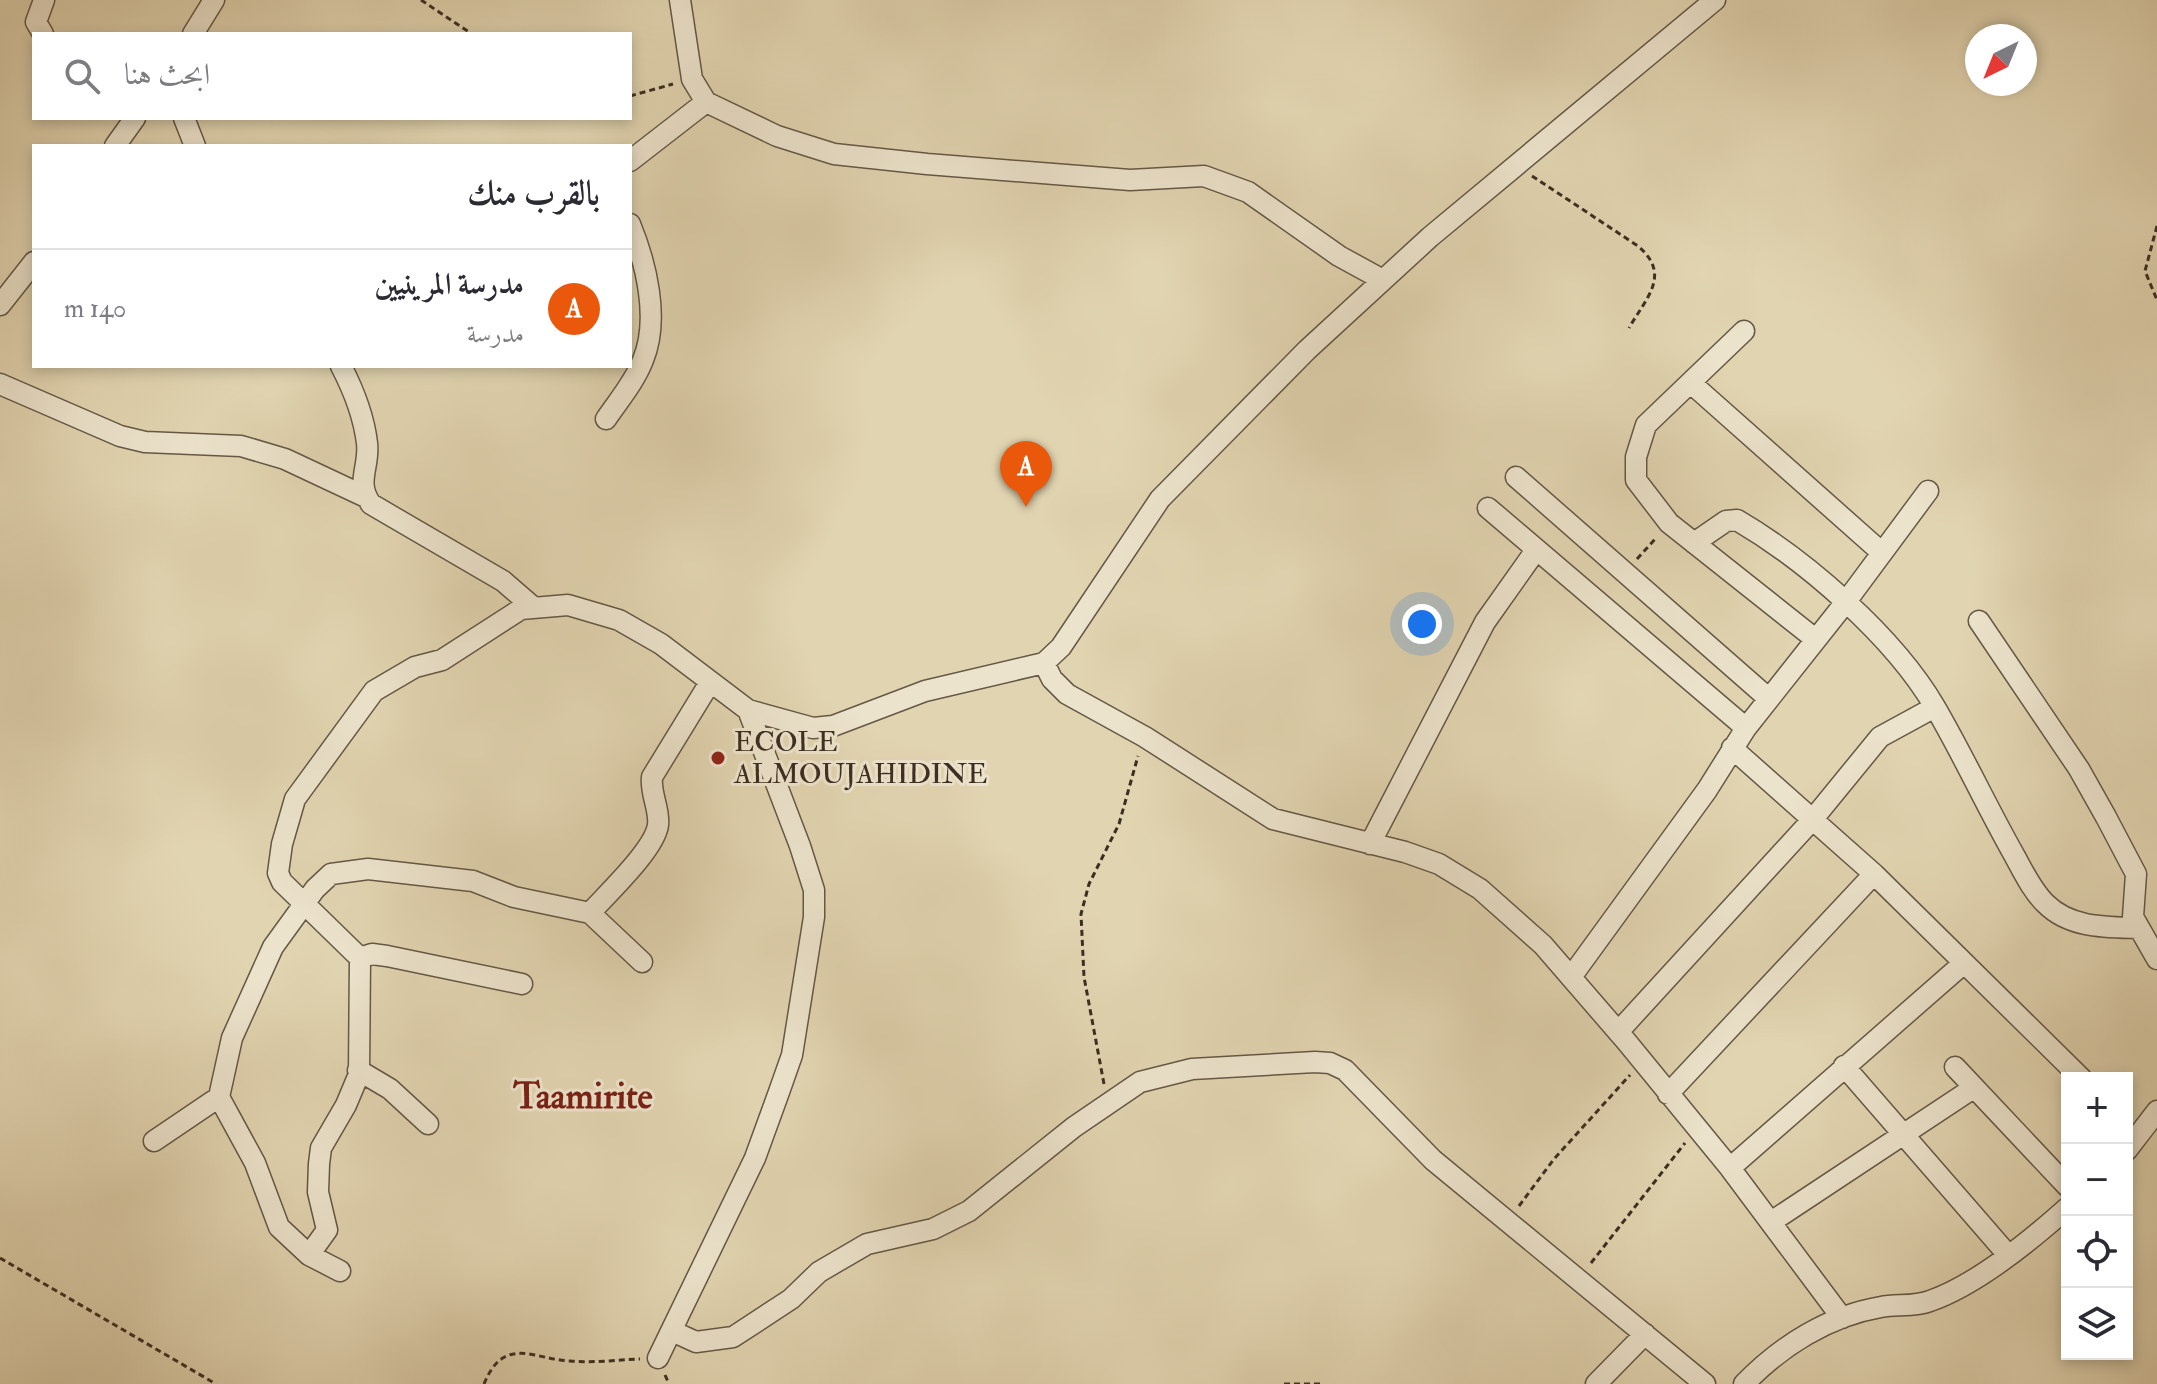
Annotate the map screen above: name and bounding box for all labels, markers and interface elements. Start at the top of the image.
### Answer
north arrow [1965,24,2037,96]
search box [32,32,632,120]
icon: search [60,54,104,98]
text: ابحث هنا [124,56,210,93]
text: بالقرب منك [467,172,600,215]
text: مدرسة المرينيين [375,266,524,303]
text: 140 m [64,293,126,325]
text: A [566,293,582,325]
text: مدرسة [467,318,524,350]
pin: A [1000,441,1052,507]
your location [1402,604,1442,644]
place label: ECOLE ALMOUJAHIDINE [733,725,987,792]
marker: ECOLE ALMOUJAHIDINE [709,749,727,767]
map controls [2061,1072,2133,1360]
button: + [2061,1072,2133,1144]
district label: Taamirite [512,1074,653,1119]
button: − [2061,1144,2133,1216]
button: locate [2061,1216,2133,1288]
button: layers [2061,1288,2133,1360]

